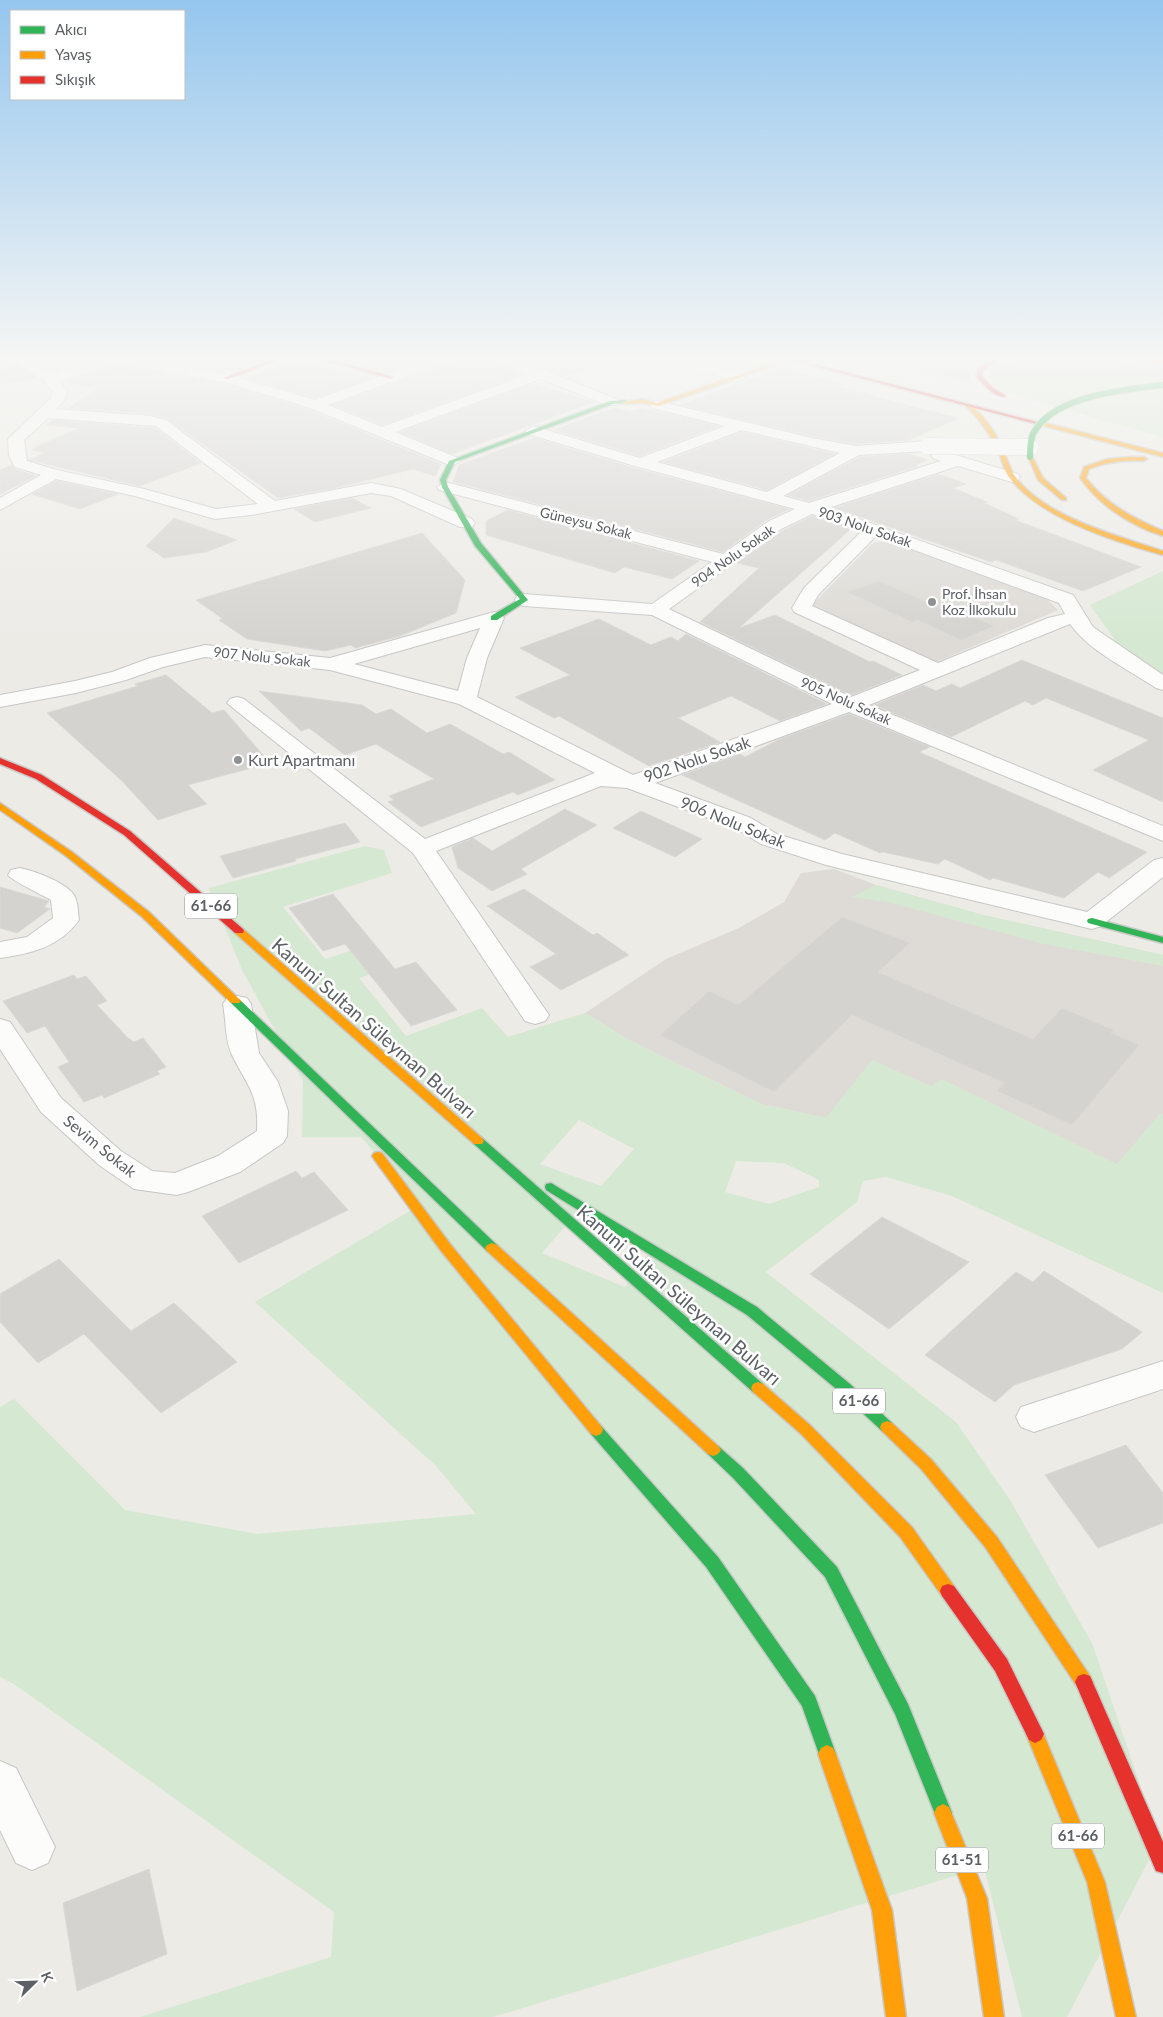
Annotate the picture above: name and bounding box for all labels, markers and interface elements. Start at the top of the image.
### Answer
legend [10,10,185,100]
text: Akıcı [55,20,87,38]
text: Yavaş [55,45,92,63]
text: Sıkışık [55,70,96,88]
street label: Güneysu Sokak [538,503,635,542]
street label: 903 Nolu Sokak [816,503,915,551]
street label: 904 Nolu Sokak [688,520,778,591]
place label: Prof. İhsan Koz İlkokulu [942,585,1016,618]
marker: Prof. İhsan Koz İlkokulu [926,596,938,608]
street label: 907 Nolu Sokak [213,643,312,670]
street label: 905 Nolu Sokak [798,673,895,729]
street label: 902 Nolu Sokak [641,731,754,786]
place label: Kurt Apartmanı [248,750,355,769]
marker: Kurt Apartmanı [232,754,244,766]
street label: 906 Nolu Sokak [678,792,789,852]
road number: 61-66 [185,894,237,918]
street label: Kanuni Sultan Süleyman Bulvarı [267,933,481,1123]
street label: Sevim Sokak [60,1110,141,1181]
street label: Kanuni Sultan Süleyman Bulvarı [572,1200,786,1390]
road number: 61-66 [833,1388,885,1414]
road number: 61-66 [1052,1824,1104,1848]
road number: 61-51 [936,1848,988,1872]
north arrow [10,1957,60,2007]
text: K [38,1969,57,1985]

